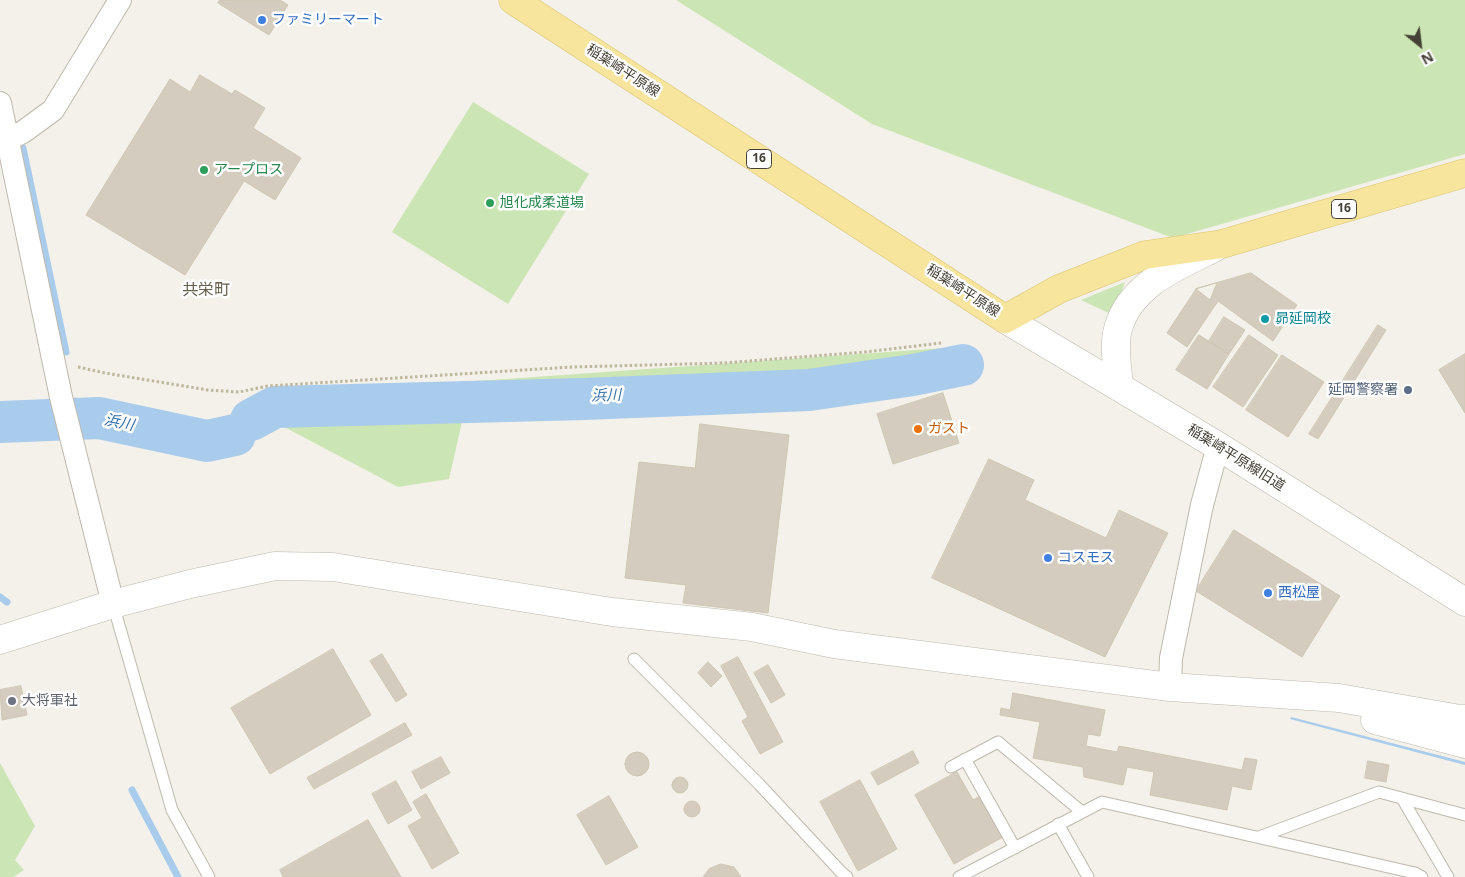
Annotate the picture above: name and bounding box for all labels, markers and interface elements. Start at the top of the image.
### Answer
place label: ファミリーマート [272,12,384,28]
marker: ファミリーマート [256,14,268,26]
north arrow [1395,20,1445,70]
street label: 稲葉崎平原線 [583,41,663,101]
text: N [1418,47,1437,70]
road number: 16 [746,150,772,168]
place label: アープロス [214,162,283,178]
marker: アープロス [198,164,210,176]
place label: 旭化成柔道場 [500,195,584,211]
marker: 旭化成柔道場 [484,197,496,209]
road number: 16 [1332,200,1356,218]
street label: 稲葉崎平原線 [923,261,1003,321]
district label: 共栄町 [182,280,230,300]
place label: 昴延岡校 [1275,311,1331,327]
marker: 昴延岡校 [1259,313,1271,325]
place label: 延岡警察署 [1328,382,1398,398]
marker: 延岡警察署 [1402,384,1414,396]
water label: 浜川 [591,386,621,406]
water label: 浜川 [103,411,135,435]
place label: ガスト [928,421,970,437]
street label: 稲葉崎平原線旧道 [1184,421,1288,495]
marker: ガスト [912,423,924,435]
place label: コスモス [1058,550,1114,566]
marker: コスモス [1042,552,1054,564]
place label: 西松屋 [1278,585,1320,601]
marker: 西松屋 [1262,587,1274,599]
place label: 大将軍社 [22,693,78,709]
marker: 大将軍社 [6,695,18,707]

